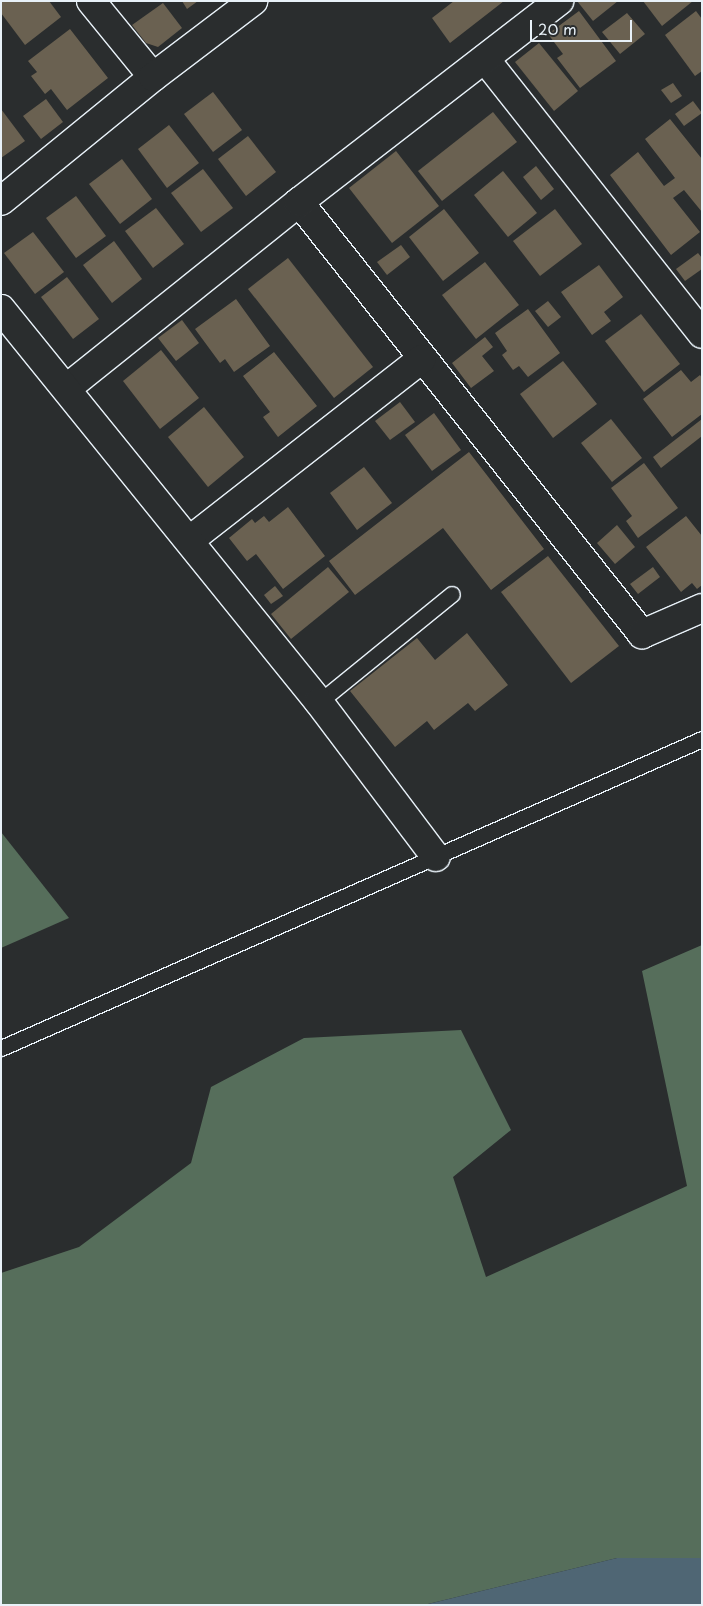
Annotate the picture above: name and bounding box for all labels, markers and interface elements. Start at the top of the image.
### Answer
scale bar [533,10,636,42]
text: 20 m [538,17,577,40]

